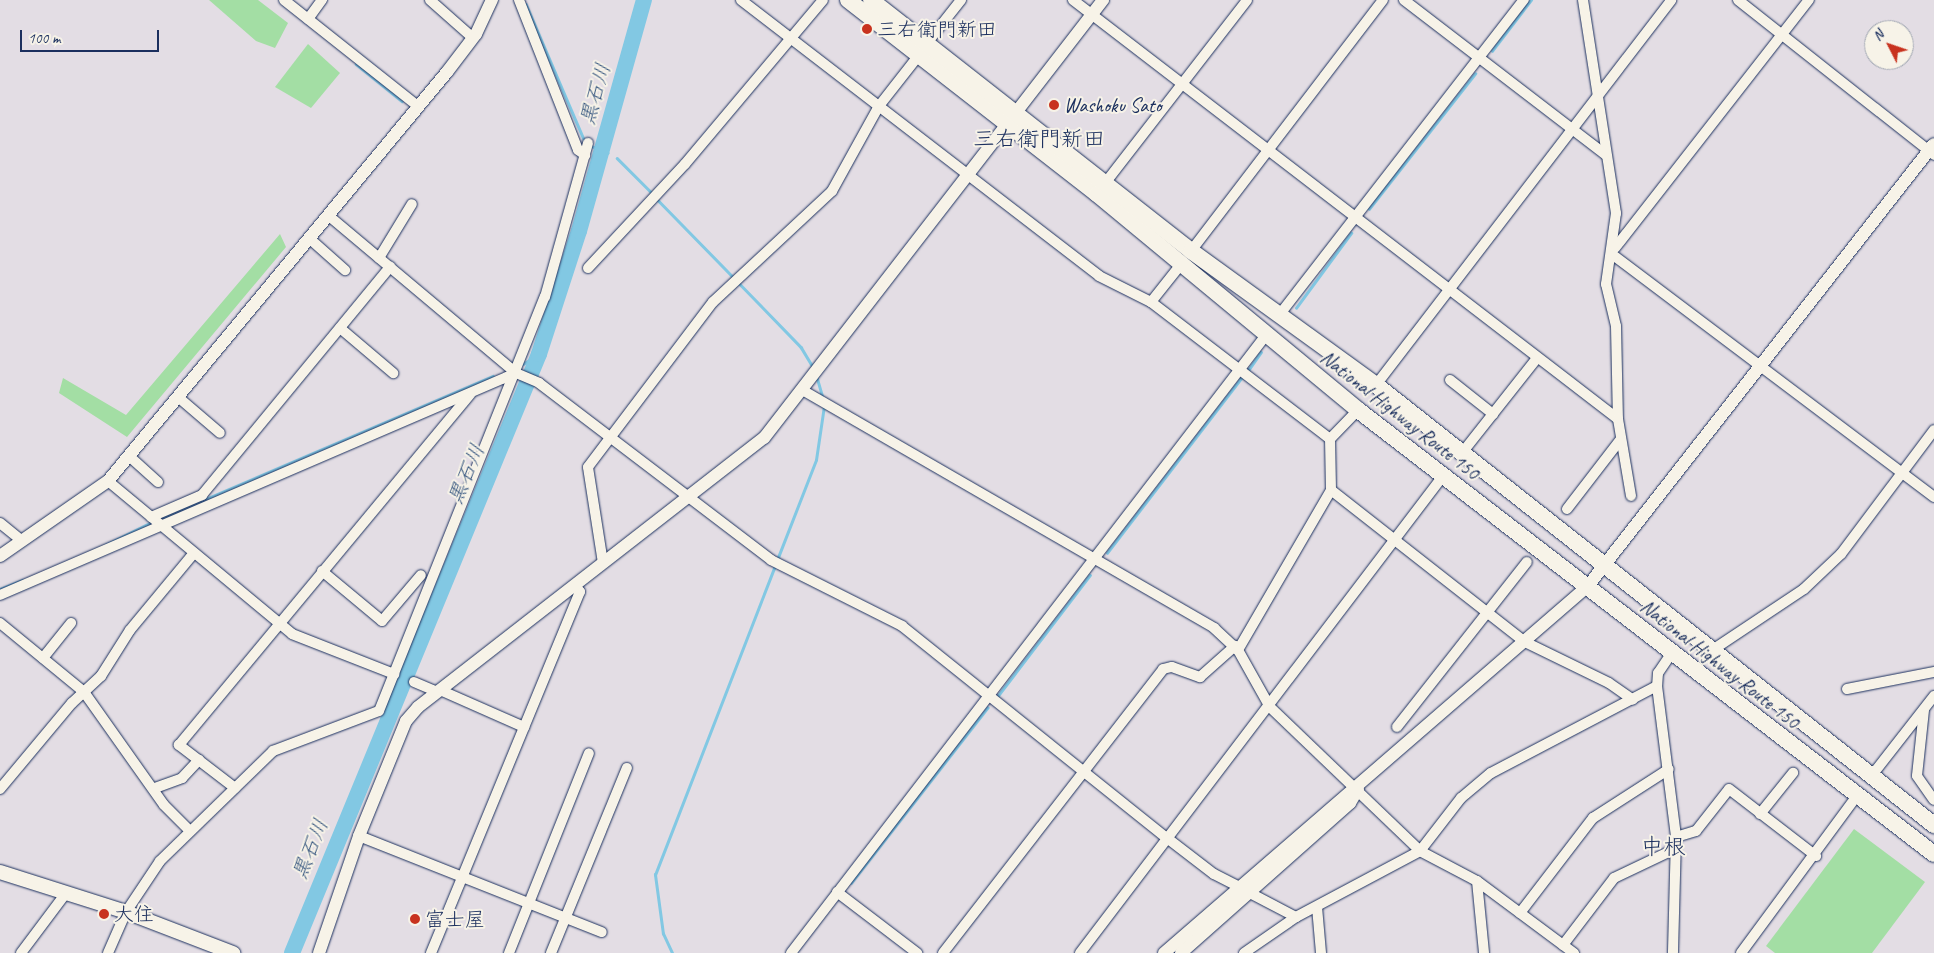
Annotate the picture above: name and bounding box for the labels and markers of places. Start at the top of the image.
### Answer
place label: 三右衛門新田 [877,17,997,41]
marker: 三右衛門新田 [861,23,873,35]
place label: Washoku Sato [1064,93,1162,117]
marker: Washoku Sato [1048,99,1060,111]
place label: 大住 [114,902,154,926]
place label: 富士屋 [425,907,485,931]
marker: 大住 [98,908,110,920]
marker: 富士屋 [409,913,421,925]

